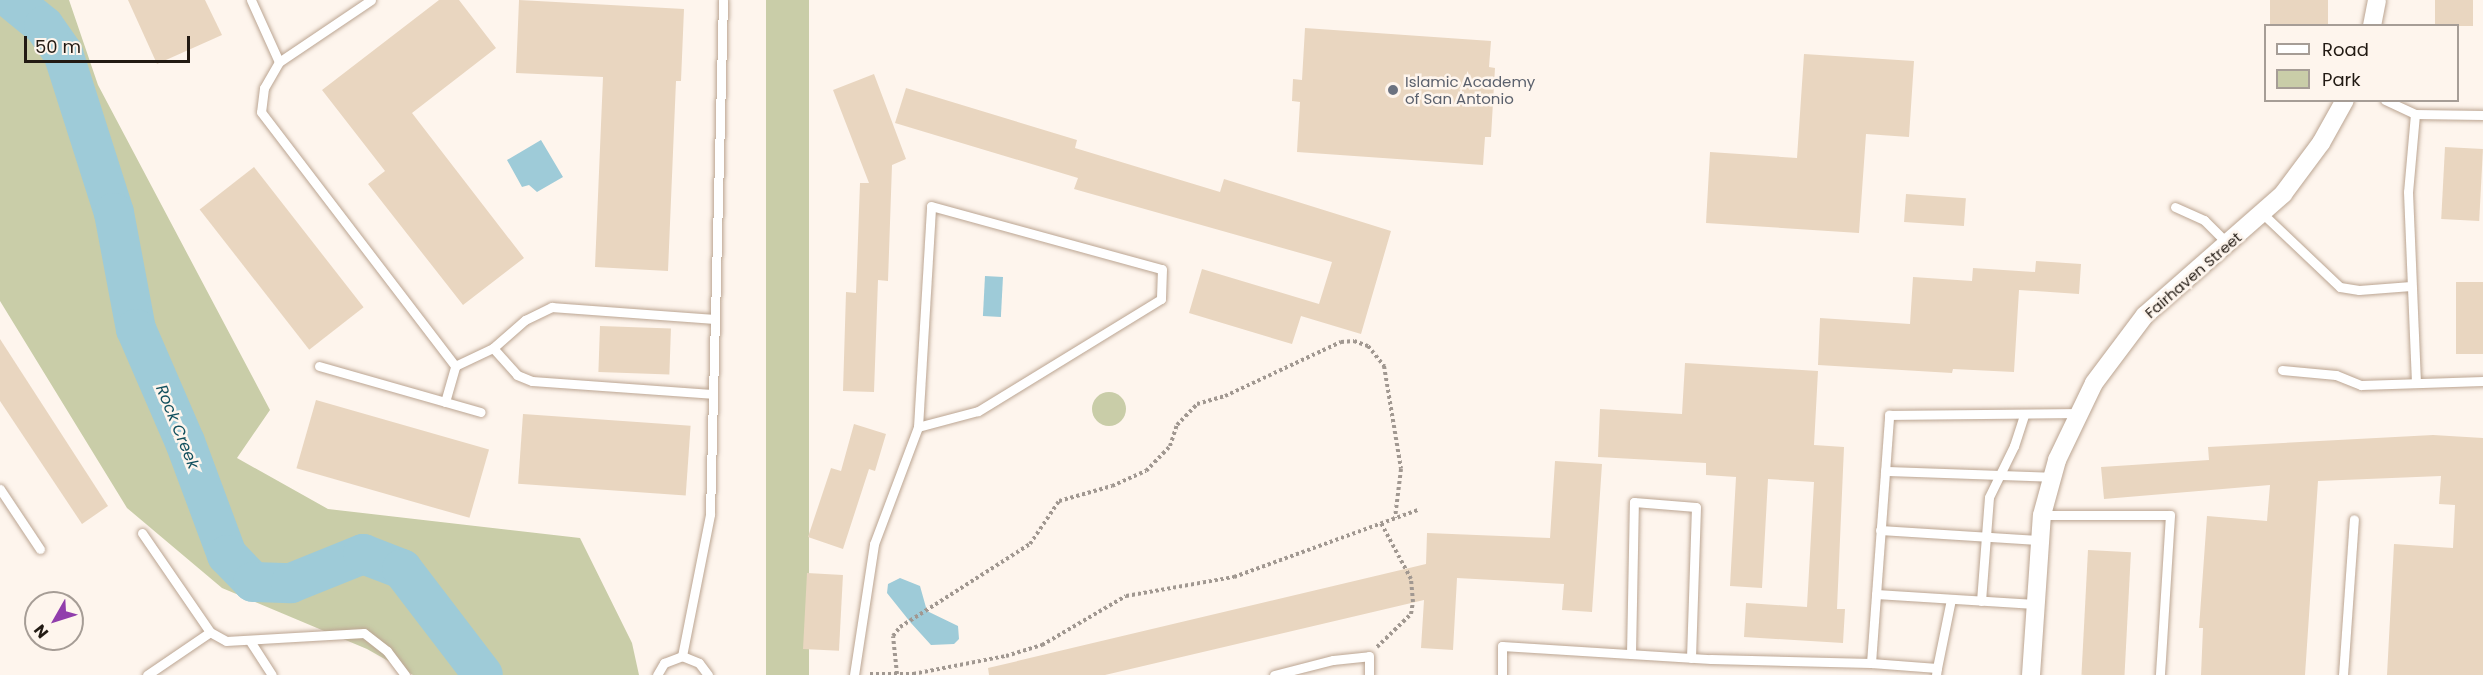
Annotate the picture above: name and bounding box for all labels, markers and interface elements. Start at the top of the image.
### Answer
scale bar [27,24,194,62]
legend [2264,24,2459,102]
text: 50 m [35,34,81,59]
text: Road [2322,37,2369,62]
text: Park [2322,67,2361,92]
place label: Islamic Academy of San Antonio [1405,72,1535,107]
marker: Islamic Academy of San Antonio [1386,83,1400,97]
street label: Fairhaven Street [2141,228,2245,322]
water label: Rock Creek [151,382,203,472]
north arrow [24,591,84,651]
text: N [28,619,54,643]

